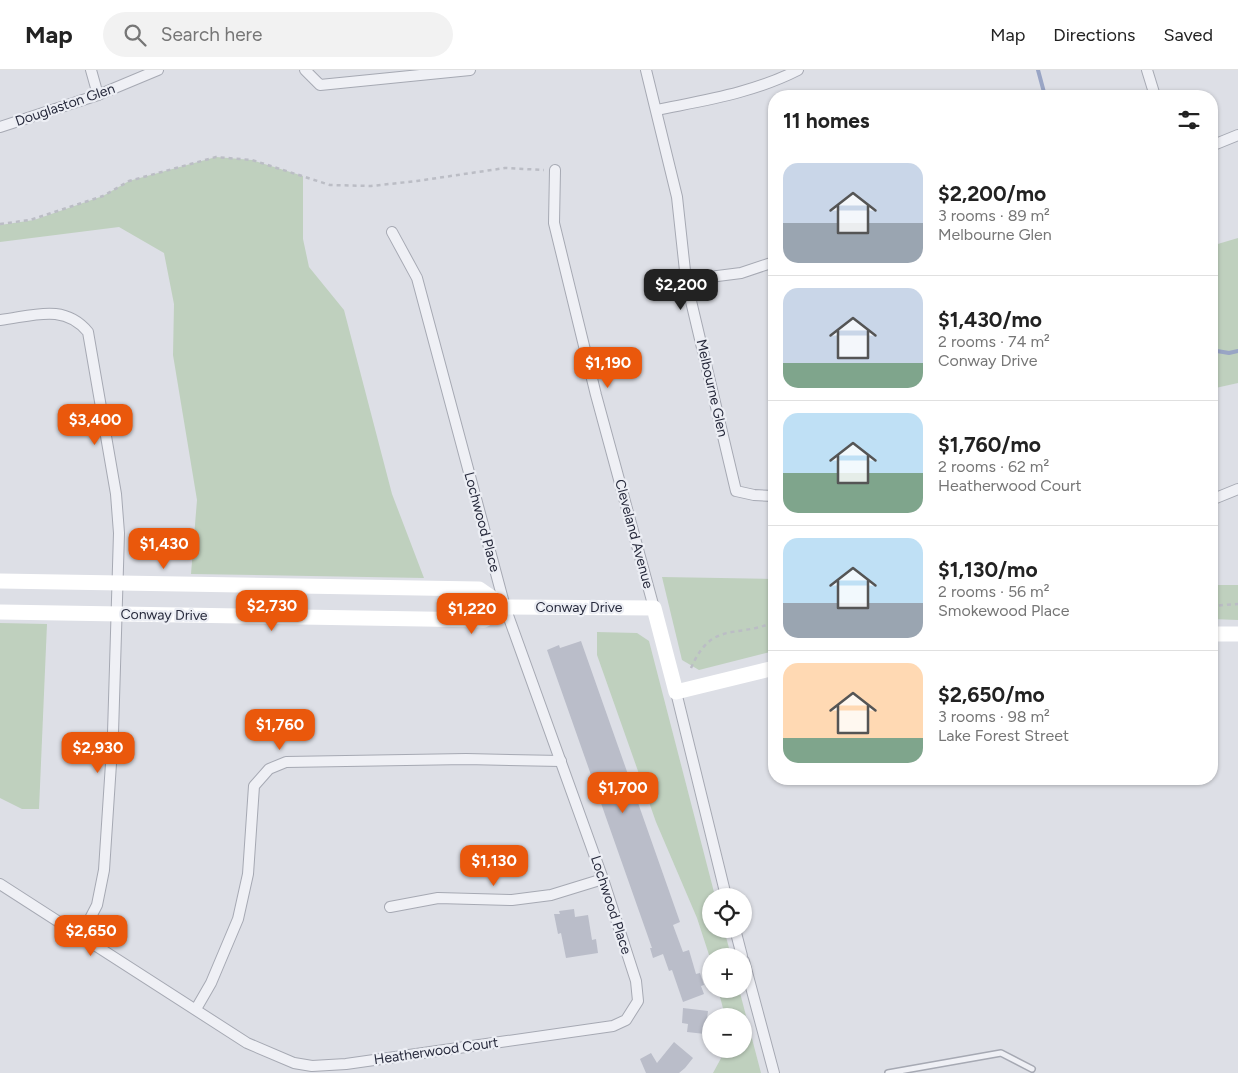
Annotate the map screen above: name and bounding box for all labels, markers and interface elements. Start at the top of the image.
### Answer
search box [103,12,453,57]
text: Map [25,20,73,49]
icon: search [121,21,149,49]
text: Search here [161,23,262,46]
text: Map [990,24,1025,46]
text: Directions [1053,24,1135,46]
text: Saved [1163,24,1213,46]
street label: Douglaston Glen [13,80,117,130]
icon: filters [1175,106,1203,134]
text: 11 homes [783,108,870,133]
text: $2,200/mo [938,181,1046,206]
icon: home [823,183,883,243]
text: 3 rooms · 89 m² [938,206,1050,225]
text: Melbourne Glen [938,225,1052,244]
pin: $2,200 [640,268,722,311]
text: $2,200 [655,275,707,294]
text: $1,430/mo [938,307,1042,332]
icon: home [823,308,883,368]
text: 2 rooms · 74 m² [938,332,1050,351]
street label: Melbourne Glen [693,338,732,439]
pin: $1,190 [567,346,649,389]
text: Conway Drive [938,351,1037,370]
text: $1,190 [585,353,631,372]
pin: $3,400 [54,404,136,446]
text: $3,400 [69,410,121,429]
text: $1,760/mo [938,432,1041,457]
icon: home [823,433,883,493]
text: 2 rooms · 62 m² [938,457,1049,476]
street label: Lochwood Place [460,470,504,574]
text: Heatherwood Court [938,476,1081,495]
street label: Cleveland Avenue [611,477,657,591]
pin: $1,430 [123,528,205,570]
text: $1,430 [139,534,189,553]
text: $1,130/mo [938,557,1038,582]
icon: home [823,558,883,618]
text: 2 rooms · 56 m² [938,582,1050,601]
pin: $2,730 [231,590,313,632]
pin: $1,220 [431,592,513,635]
text: $2,730 [247,596,297,615]
text: $1,220 [448,599,496,618]
street label: Conway Drive [536,599,623,616]
text: Smokewood Place [938,601,1069,620]
street label: Conway Drive [120,606,208,624]
text: $2,650/mo [938,682,1045,707]
icon: home [823,683,883,743]
text: 3 rooms · 98 m² [938,707,1050,726]
pin: $1,760 [239,708,321,751]
text: $1,760 [256,715,304,734]
text: Lake Forest Street [938,726,1069,745]
pin: $2,930 [57,732,139,774]
text: $2,930 [73,738,123,757]
pin: $1,700 [582,772,664,814]
text: $1,700 [598,778,648,797]
pin: $1,130 [453,844,535,887]
text: $1,130 [471,851,517,870]
street label: Lochwood Place [587,853,635,957]
map controls [702,888,752,1058]
button: locate [702,888,752,938]
pin: $2,650 [50,914,132,957]
text: $2,650 [65,921,117,940]
button: + [702,948,752,998]
button: − [702,1008,752,1058]
street label: Heatherwood Court [373,1034,499,1068]

